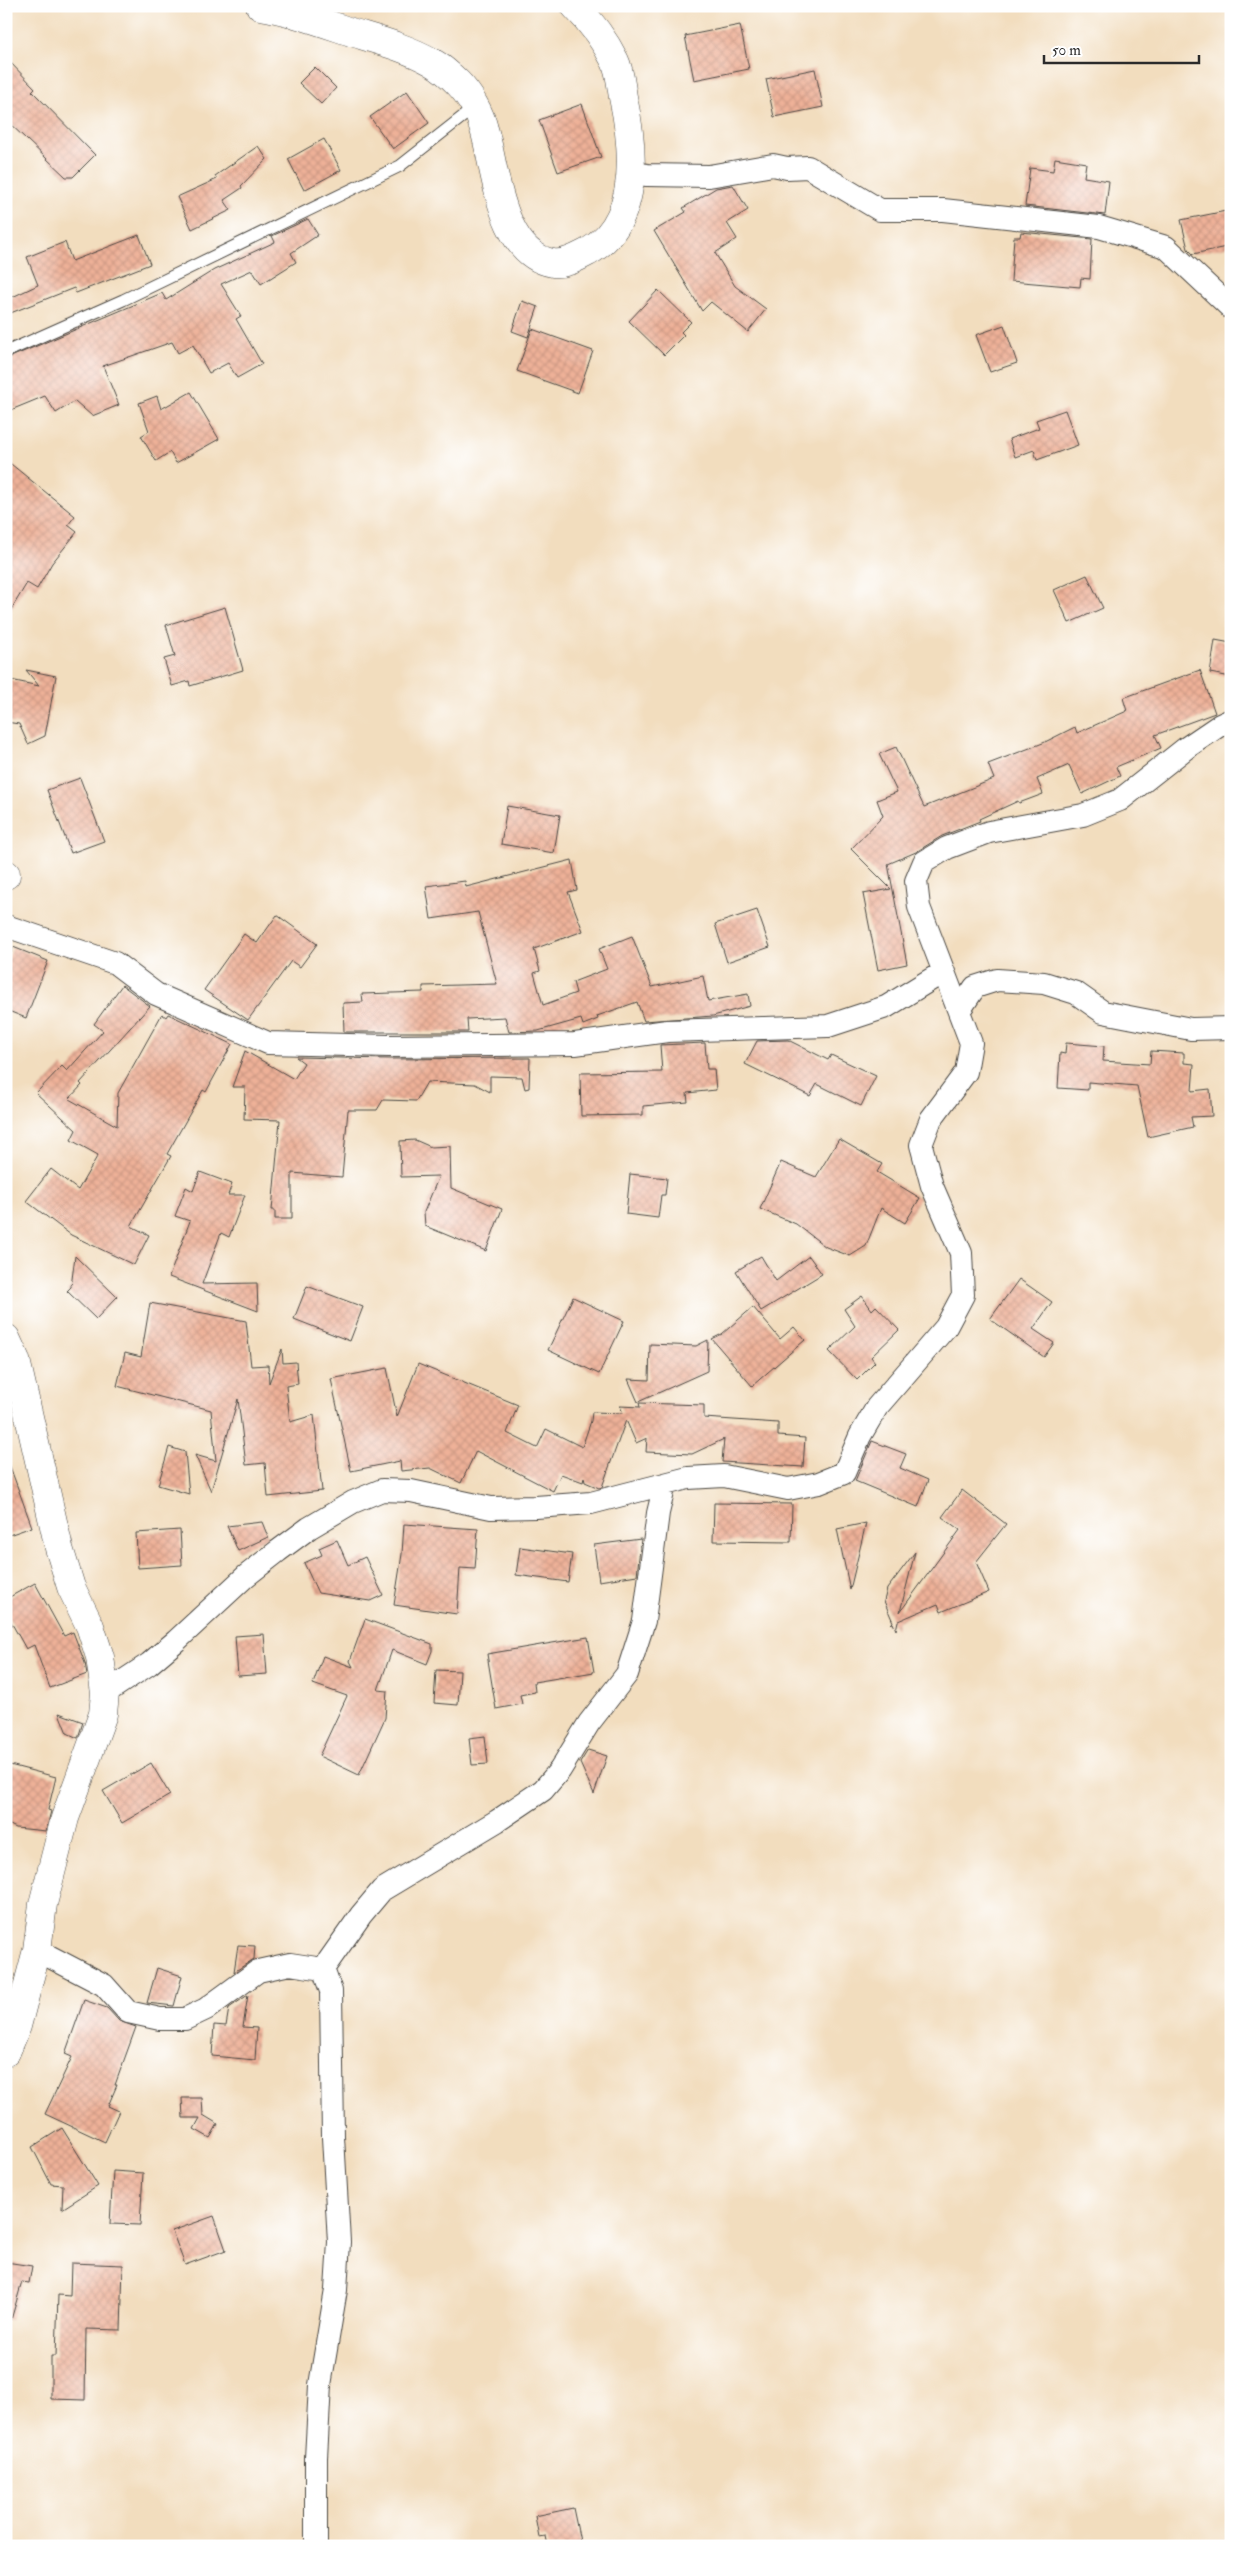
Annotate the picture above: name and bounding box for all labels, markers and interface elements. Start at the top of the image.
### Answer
scale bar [1044,32,1200,64]
text: 50 m [1052,41,1081,60]

